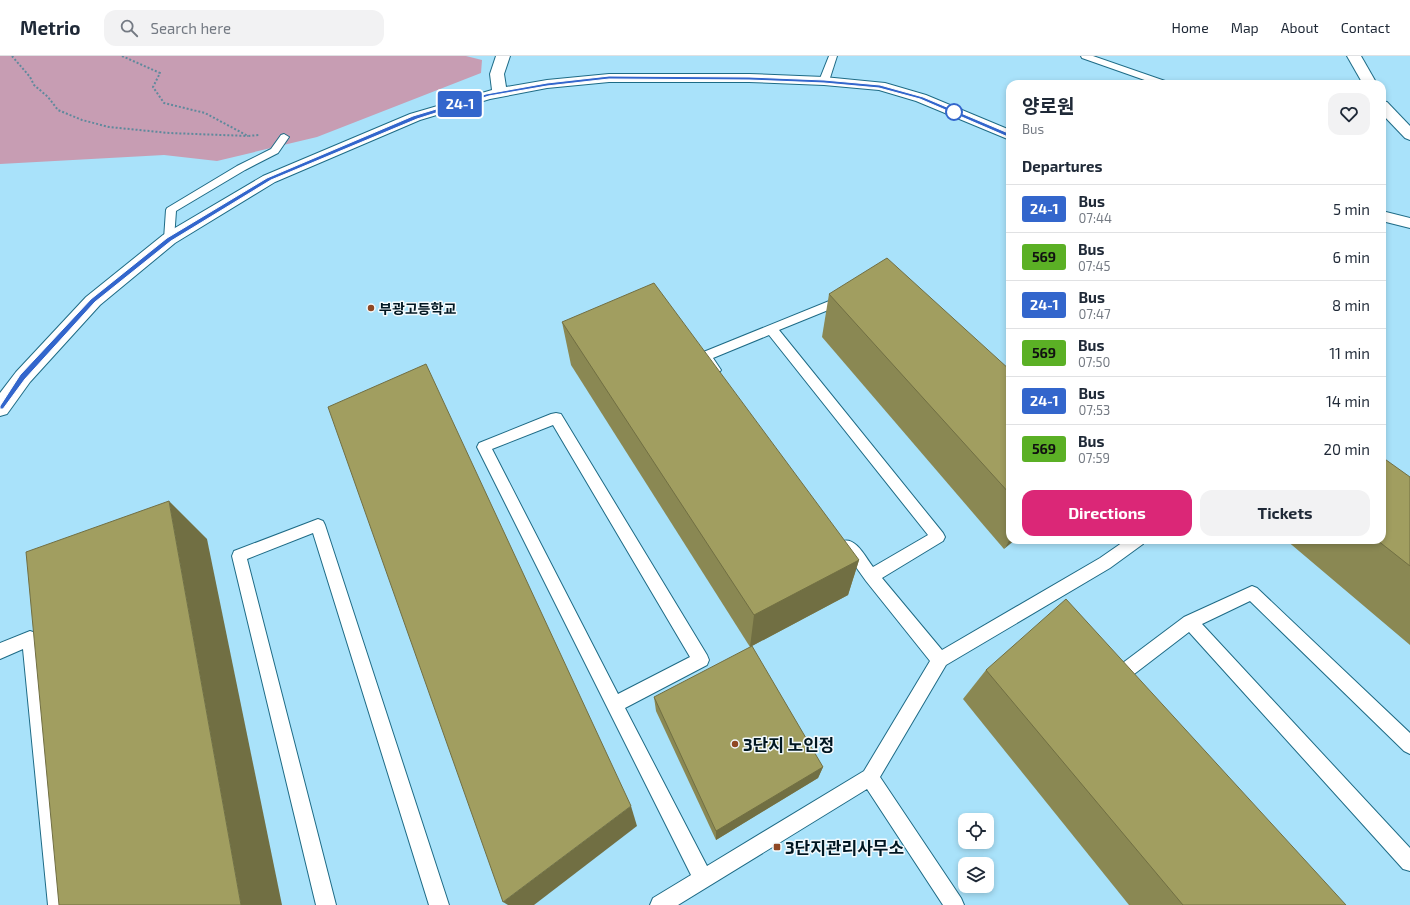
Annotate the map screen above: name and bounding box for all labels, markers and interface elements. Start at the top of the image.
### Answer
search box [104,10,384,46]
text: Metrio [20,16,80,39]
icon: search [118,17,140,39]
text: Search here [150,19,231,37]
text: Home [1172,19,1209,36]
text: Map [1231,19,1259,36]
text: About [1281,19,1319,36]
text: Contact [1341,19,1390,36]
line badge: 24-1 [432,91,488,117]
button: heart [1328,93,1370,135]
text: 양로원 [1022,94,1074,117]
text: 24-1 [446,95,474,112]
unlabelled marker [945,103,963,121]
text: Bus [1022,121,1044,137]
text: Departures [1022,157,1102,175]
text: Bus [1078,192,1105,210]
text: 24-1 [1030,200,1058,217]
text: 5 min [1333,200,1370,218]
text: 07:44 [1078,210,1112,226]
text: Bus [1078,240,1104,258]
text: 569 [1032,248,1056,265]
text: 6 min [1332,248,1370,266]
text: 07:45 [1078,258,1111,274]
text: Bus [1078,288,1105,306]
text: 24-1 [1030,296,1058,313]
text: 8 min [1332,296,1370,314]
place label: 부광고등학교 [379,300,456,317]
marker: 부광고등학교 [366,303,376,313]
text: 07:47 [1078,306,1111,322]
text: Bus [1078,336,1104,354]
text: 569 [1032,344,1056,361]
text: 11 min [1329,344,1370,362]
text: 07:50 [1078,354,1110,370]
text: Bus [1078,384,1105,402]
text: 24-1 [1030,392,1058,409]
text: 14 min [1326,392,1370,410]
text: 07:53 [1078,402,1110,418]
text: Bus [1078,432,1104,450]
text: 569 [1032,440,1056,457]
text: 20 min [1324,440,1370,458]
text: 07:59 [1078,450,1110,466]
button: Directions [1022,490,1192,536]
button: Tickets [1200,490,1370,536]
place label: 3단지 노인정 [743,734,835,754]
marker: 3단지 노인정 [730,739,740,749]
map controls [958,813,994,893]
button: locate [958,813,994,849]
place label: 3단지관리사무소 [785,837,904,857]
marker: 3단지관리사무소 [772,842,782,852]
button: layers [958,857,994,893]

